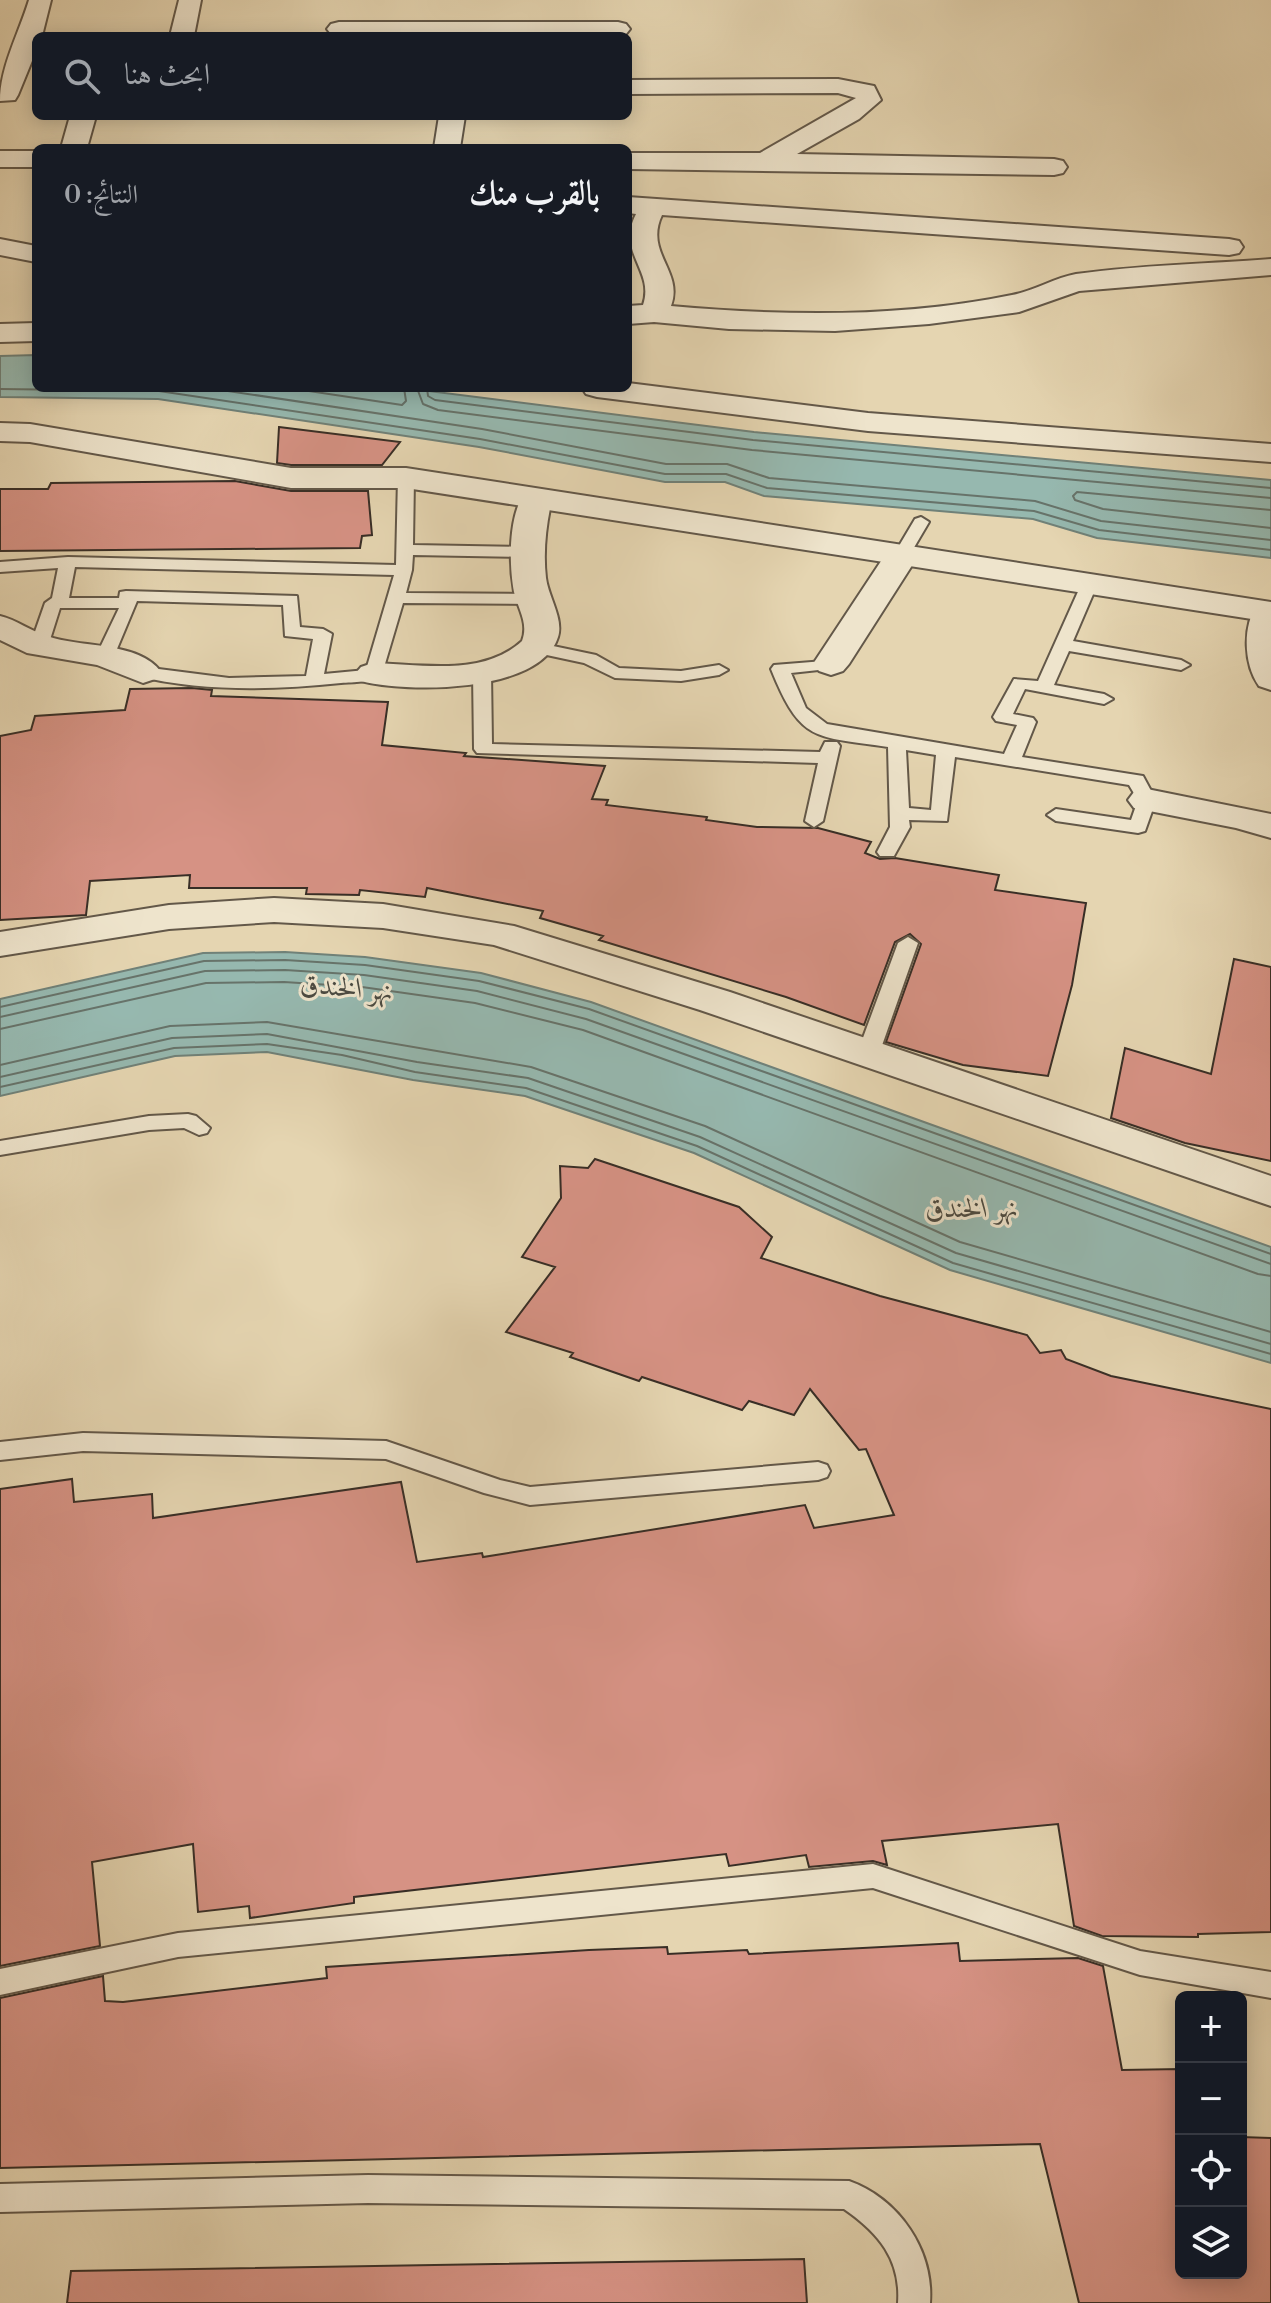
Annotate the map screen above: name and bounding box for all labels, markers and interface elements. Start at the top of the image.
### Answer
search box [32,32,632,120]
icon: search [60,54,104,98]
text: ابحث هنا [124,56,210,94]
text: بالقرب منك [469,173,600,215]
text: النتائج: 0 [64,179,138,211]
water label: نهر الخندق [299,967,395,1009]
water label: نهر الخندق [925,1191,1019,1226]
map controls [1175,1991,1247,2279]
button: + [1175,1991,1247,2063]
button: − [1175,2063,1247,2135]
button: locate [1175,2135,1247,2207]
button: layers [1175,2207,1247,2279]

